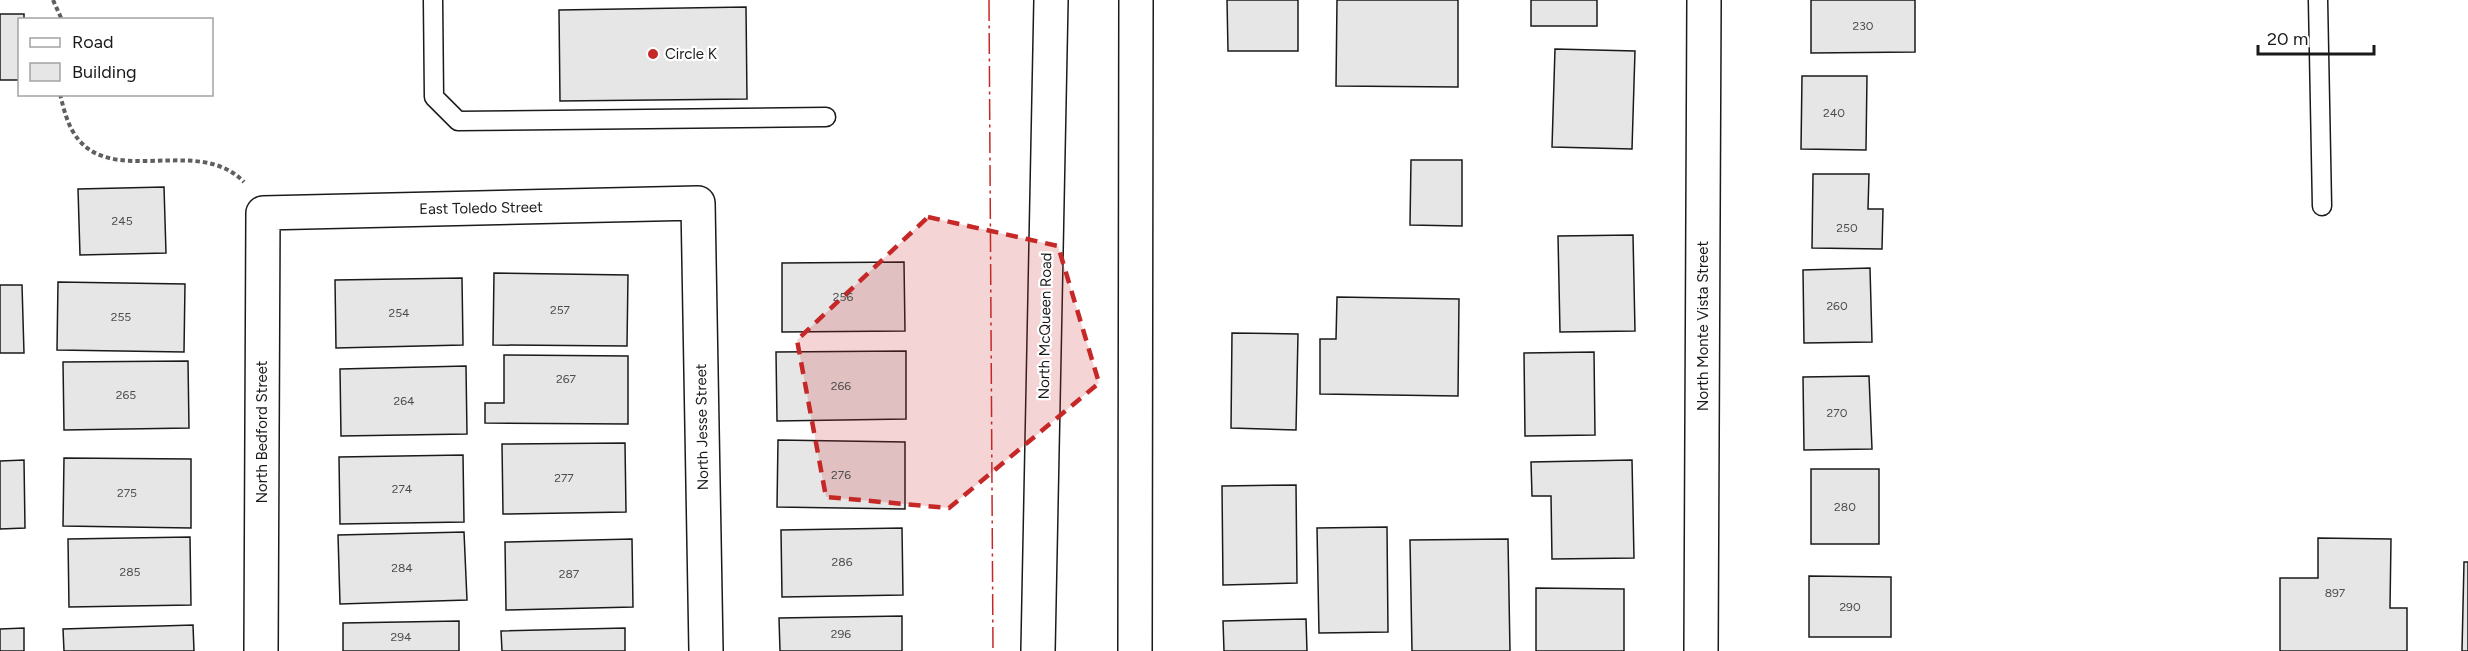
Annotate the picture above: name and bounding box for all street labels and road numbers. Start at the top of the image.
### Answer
street label: East Toledo Street [419,198,543,218]
street label: North Monte Vista Street [1694,241,1712,411]
street label: North McQueen Road [1035,252,1055,400]
street label: North Bedford Street [253,360,271,504]
street label: North Jesse Street [692,363,712,491]

